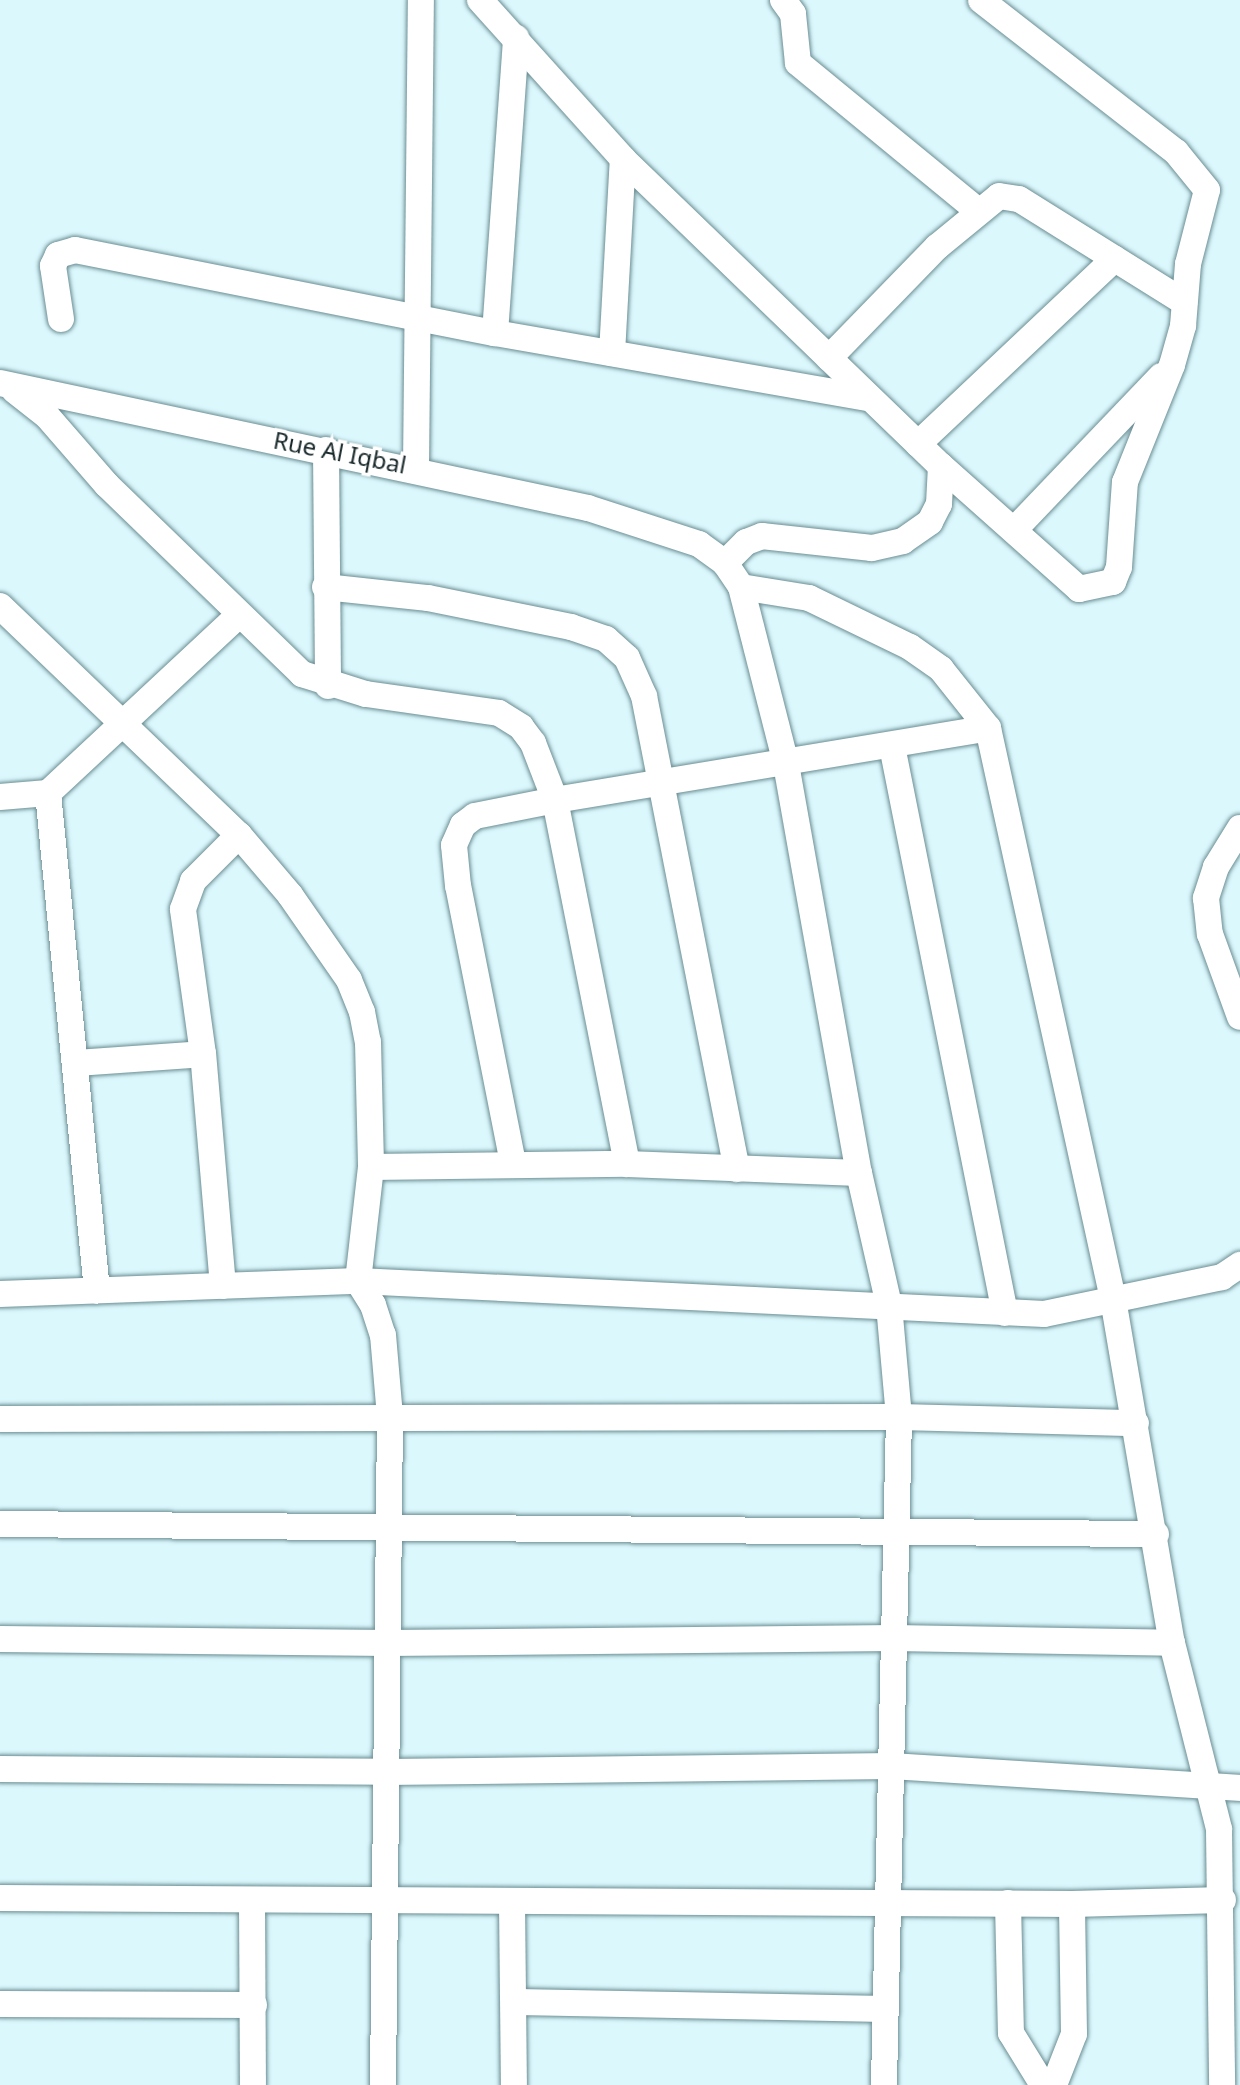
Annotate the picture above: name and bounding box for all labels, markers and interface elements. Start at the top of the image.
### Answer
street label: Rue Al Iqbal [271,425,409,479]

